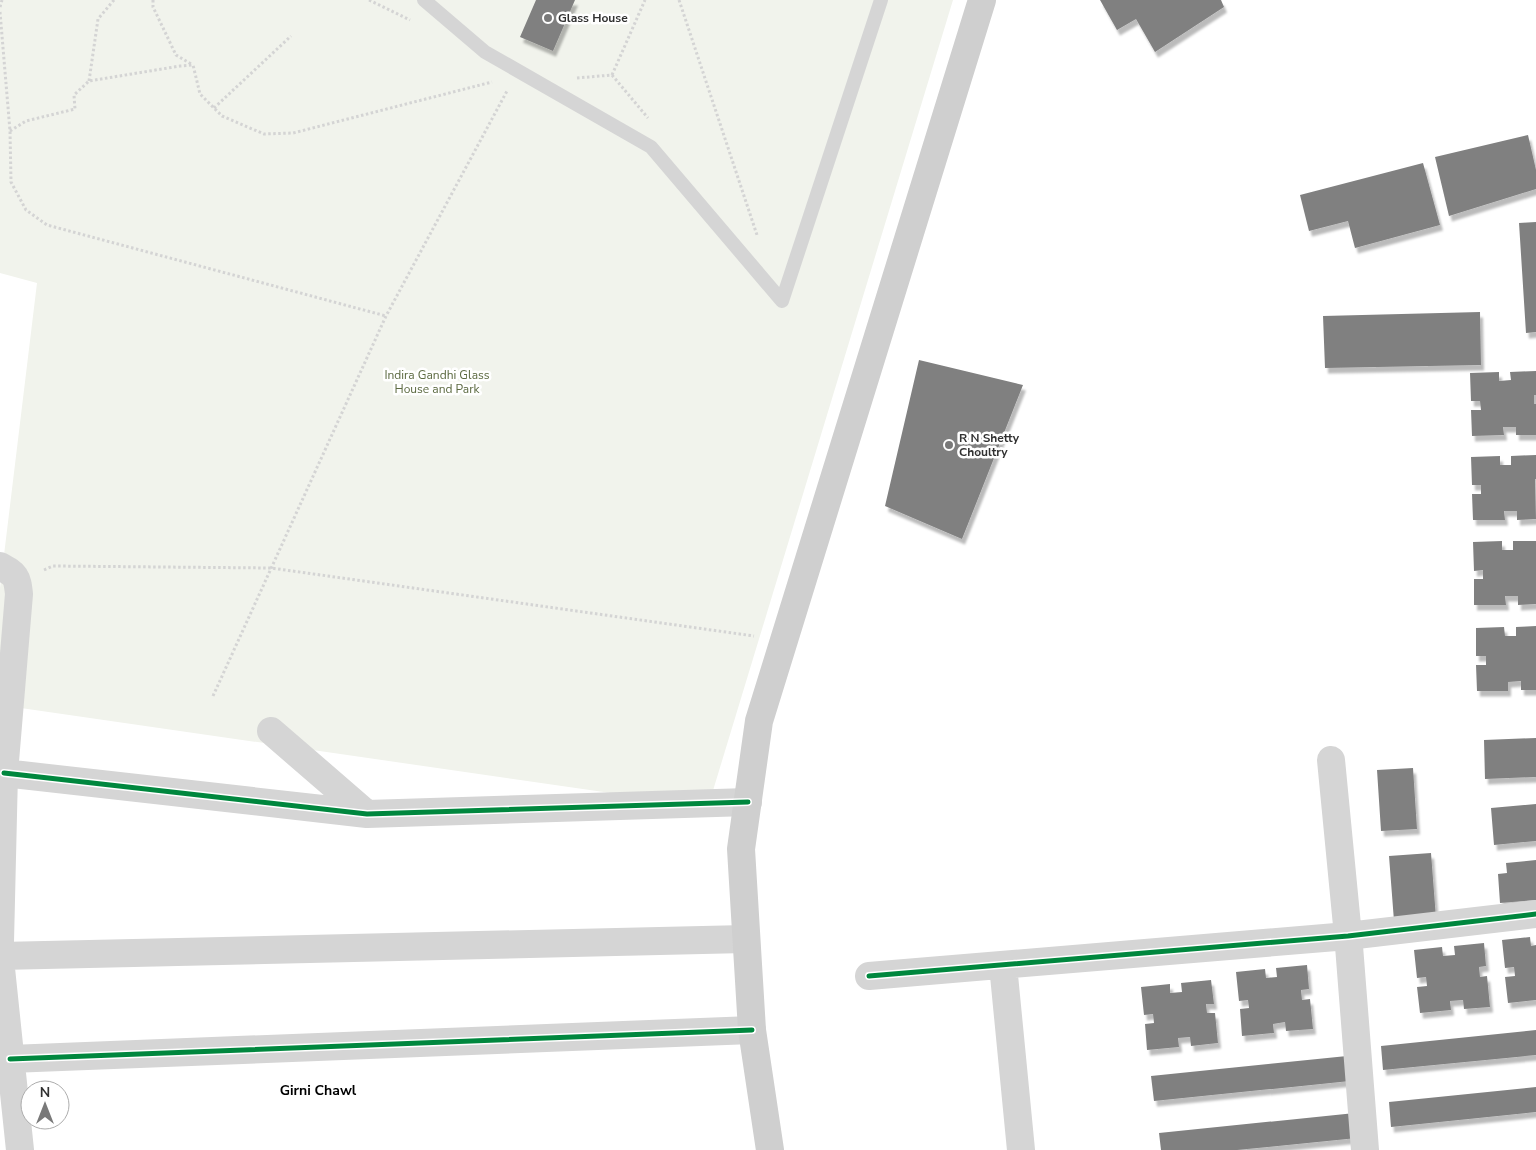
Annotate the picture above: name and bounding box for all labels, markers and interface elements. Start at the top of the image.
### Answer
place label: Glass House [558,10,628,26]
marker: Glass House [542,12,554,24]
park label: Indira Gandhi Glass House and Park [384,367,490,397]
place label: R N Shetty Choultry [959,430,1020,460]
marker: R N Shetty Choultry [943,439,955,451]
north arrow [20,1080,70,1130]
district label: Girni Chawl [280,1081,357,1100]
text: N [40,1083,50,1102]

